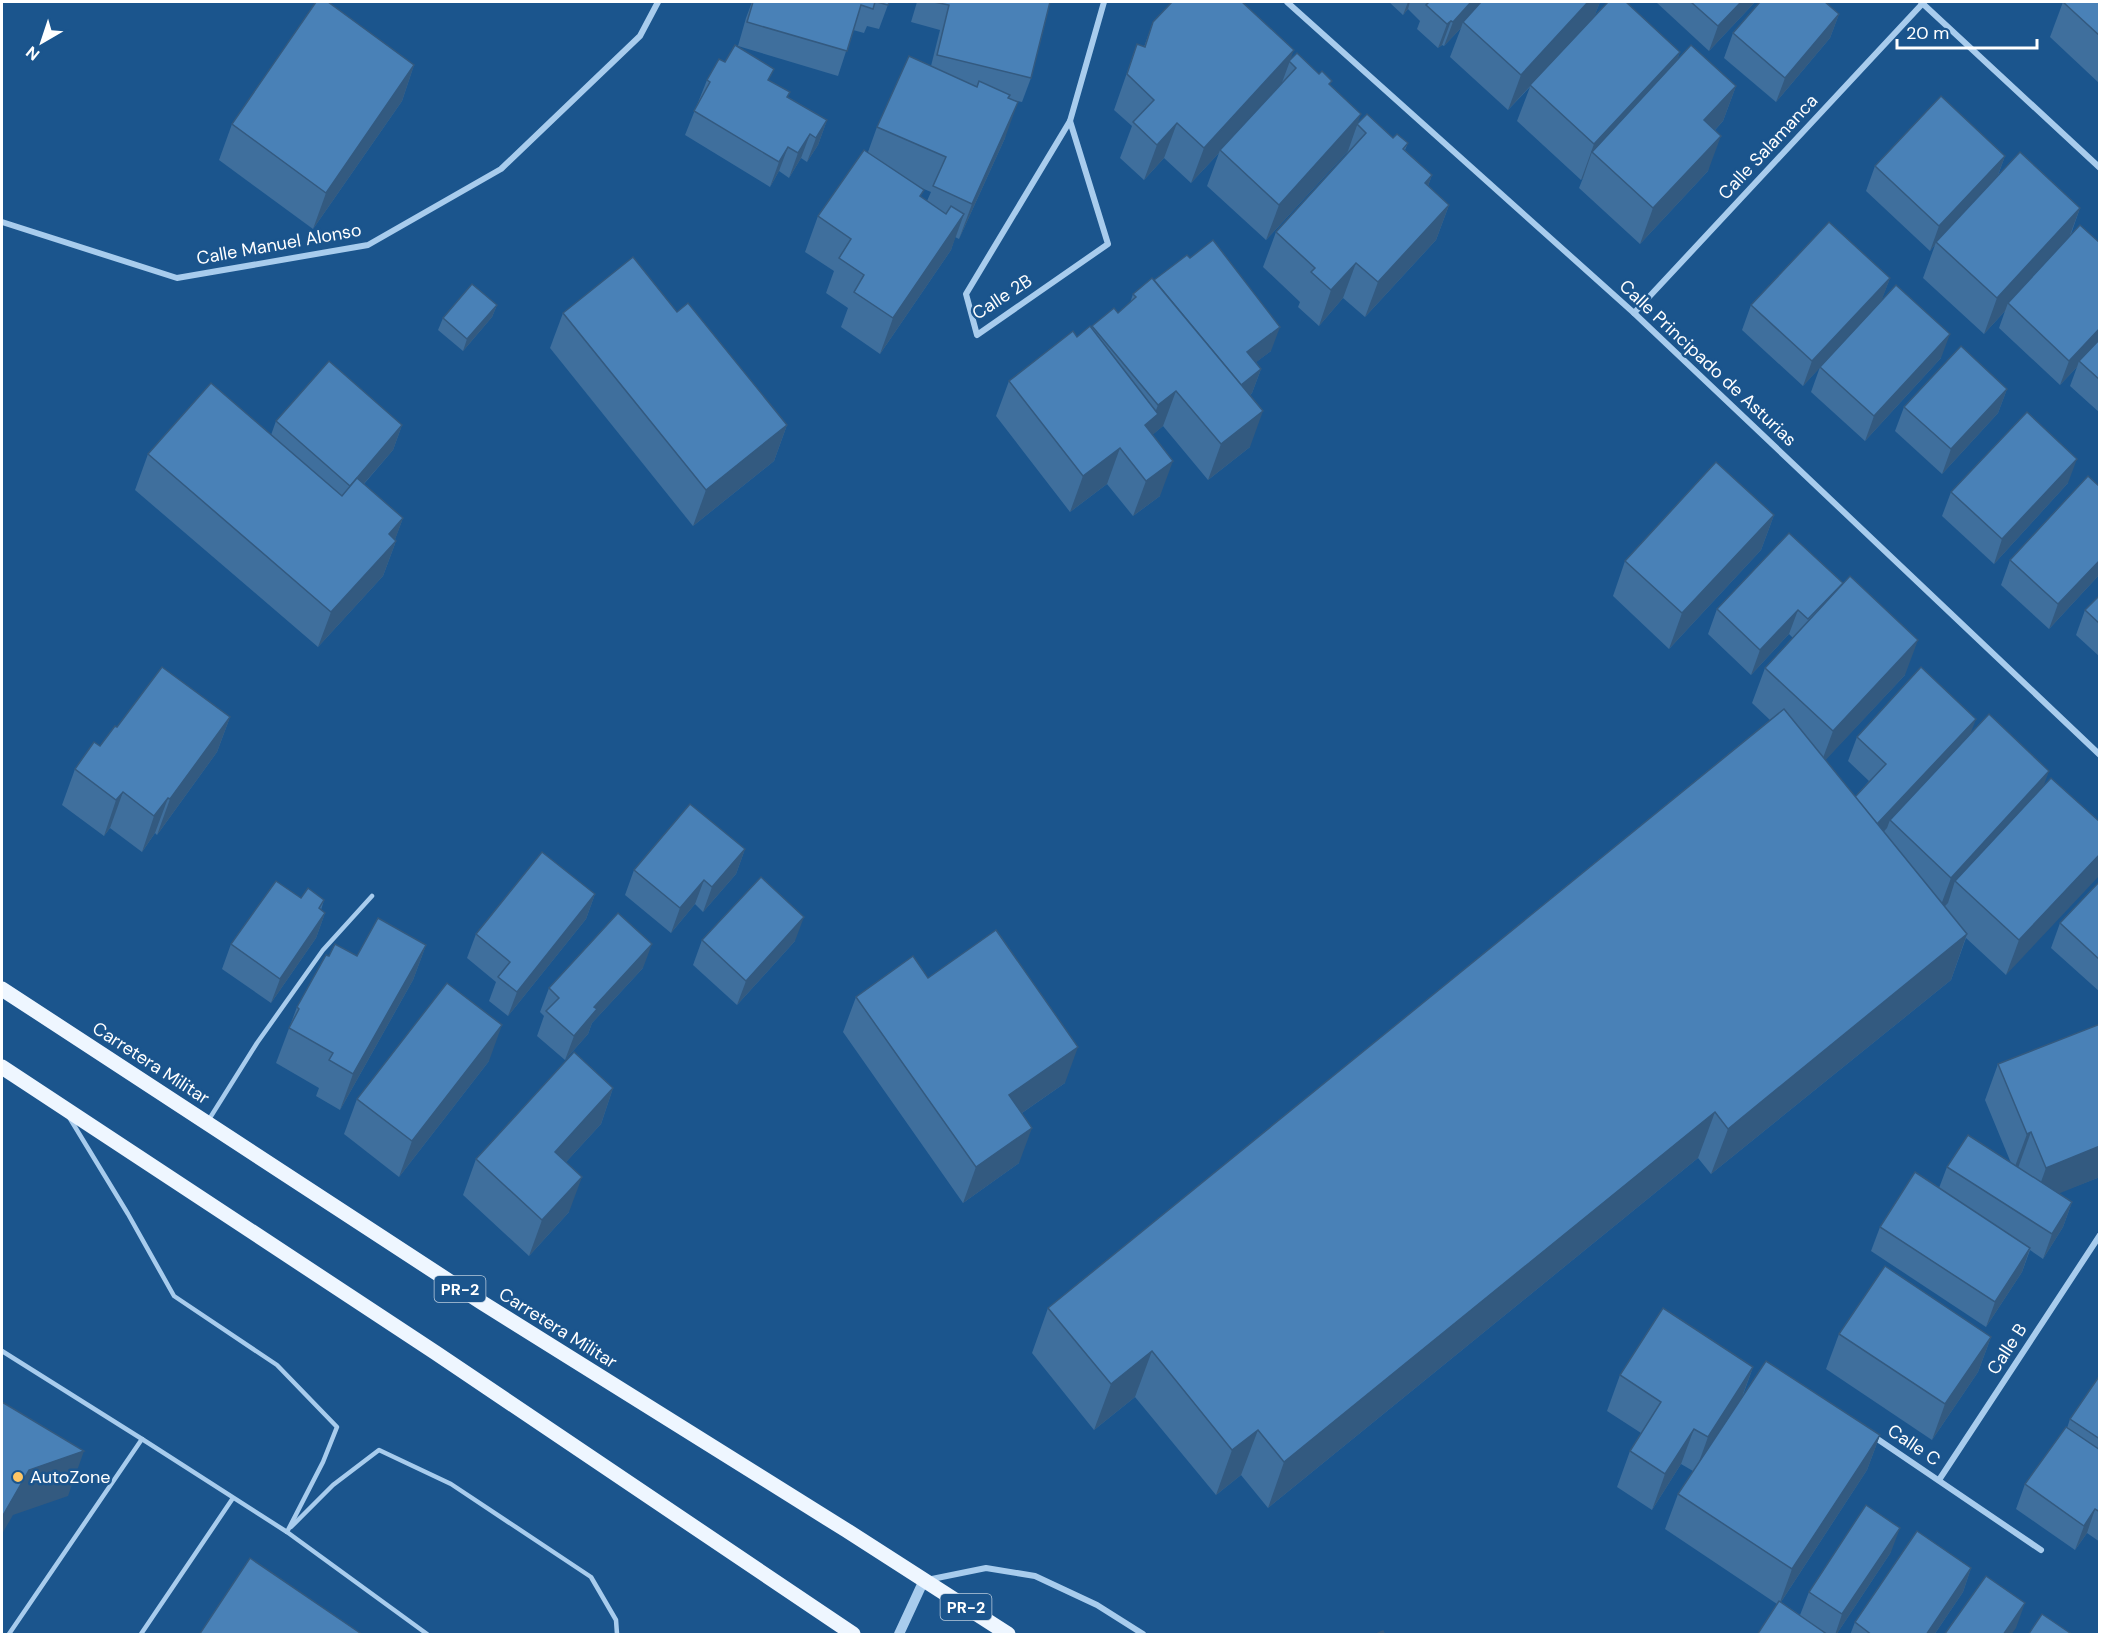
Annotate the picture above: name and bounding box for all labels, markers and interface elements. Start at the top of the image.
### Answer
north arrow [12,12,72,72]
scale bar [1897,12,2036,50]
text: 20 m [1906,21,1949,45]
text: N [22,41,44,65]
street label: Calle Salamanca [1713,89,1823,205]
street label: Calle Manuel Alonso [195,218,363,270]
street label: Calle 2B [967,269,1037,325]
street label: Calle Principado de Asturias [1614,274,1802,452]
street label: Carretera Militar [88,1016,214,1110]
road number: PR-2 [434,1276,486,1302]
street label: Carretera Militar [494,1282,622,1374]
street label: Calle B [1982,1319,2033,1379]
street label: Calle C [1883,1419,1945,1471]
place label: AutoZone [30,1465,111,1489]
marker: AutoZone [11,1470,25,1484]
road number: PR-2 [940,1594,992,1620]

